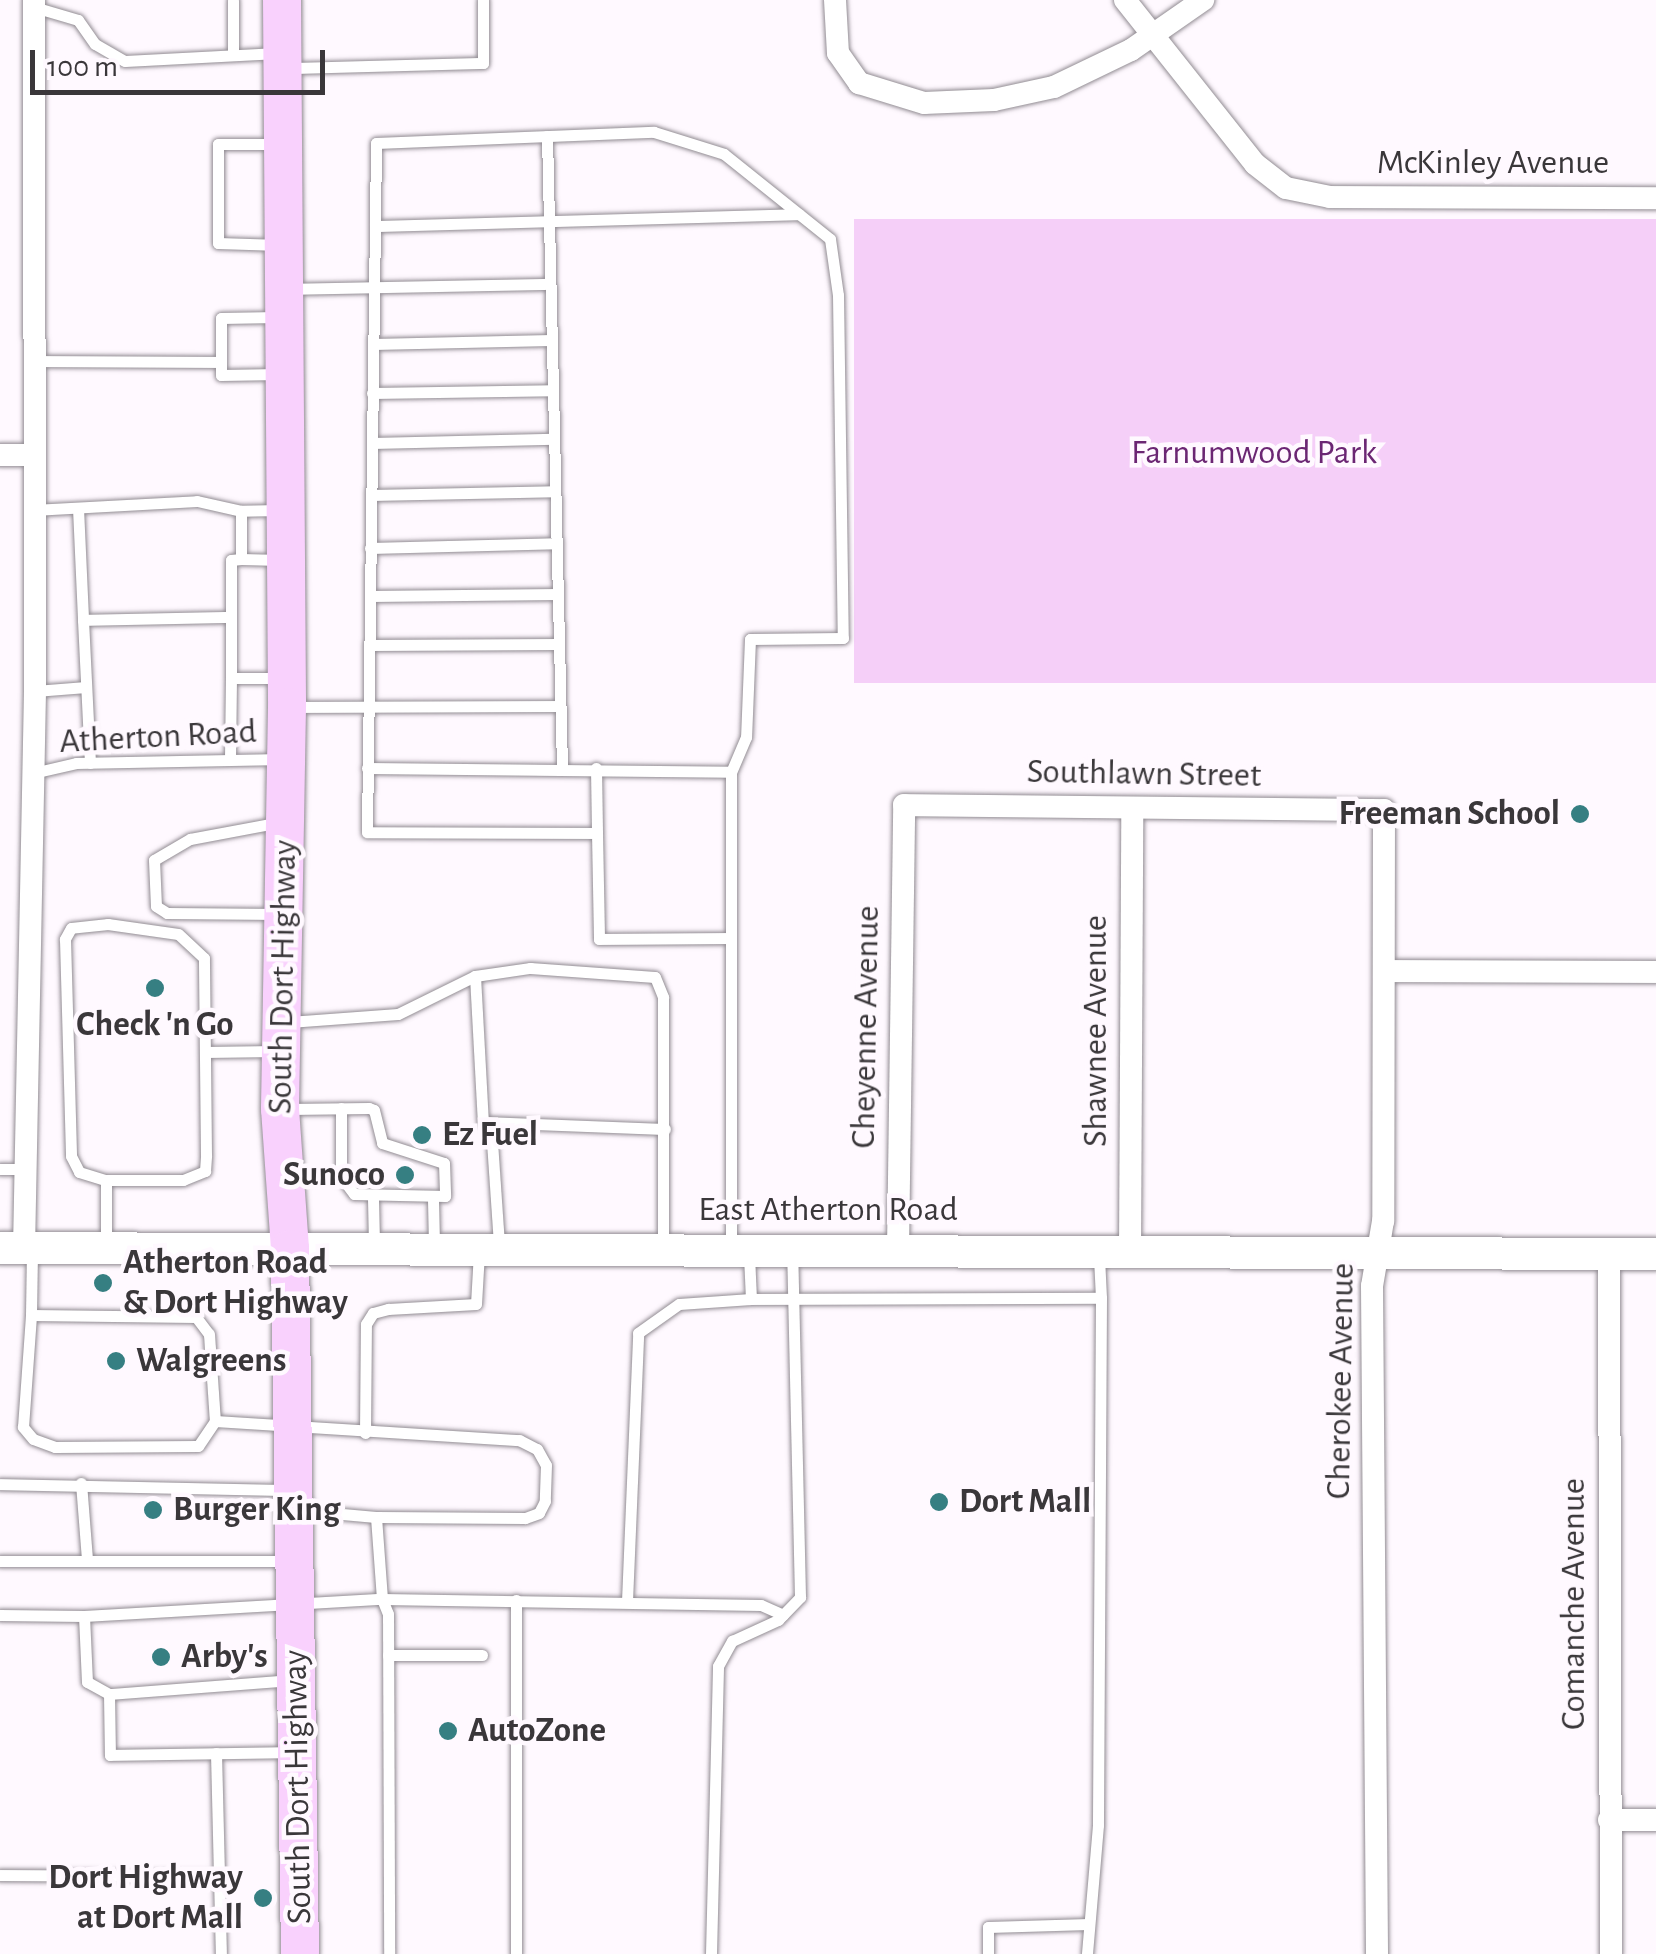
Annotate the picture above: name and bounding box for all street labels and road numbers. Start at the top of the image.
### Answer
street label: McKinley Avenue [1377,142,1609,184]
street label: Atherton Road [58,711,258,763]
street label: Southlawn Street [1026,751,1262,797]
street label: South Dort Highway [260,839,306,1115]
street label: Cheyenne Avenue [843,905,889,1149]
street label: Shawnee Avenue [1075,915,1117,1147]
street label: East Atherton Road [698,1189,958,1231]
street label: Cherokee Avenue [1318,1262,1364,1500]
street label: Comanche Avenue [1553,1478,1595,1730]
street label: South Dort Highway [275,1649,321,1925]

